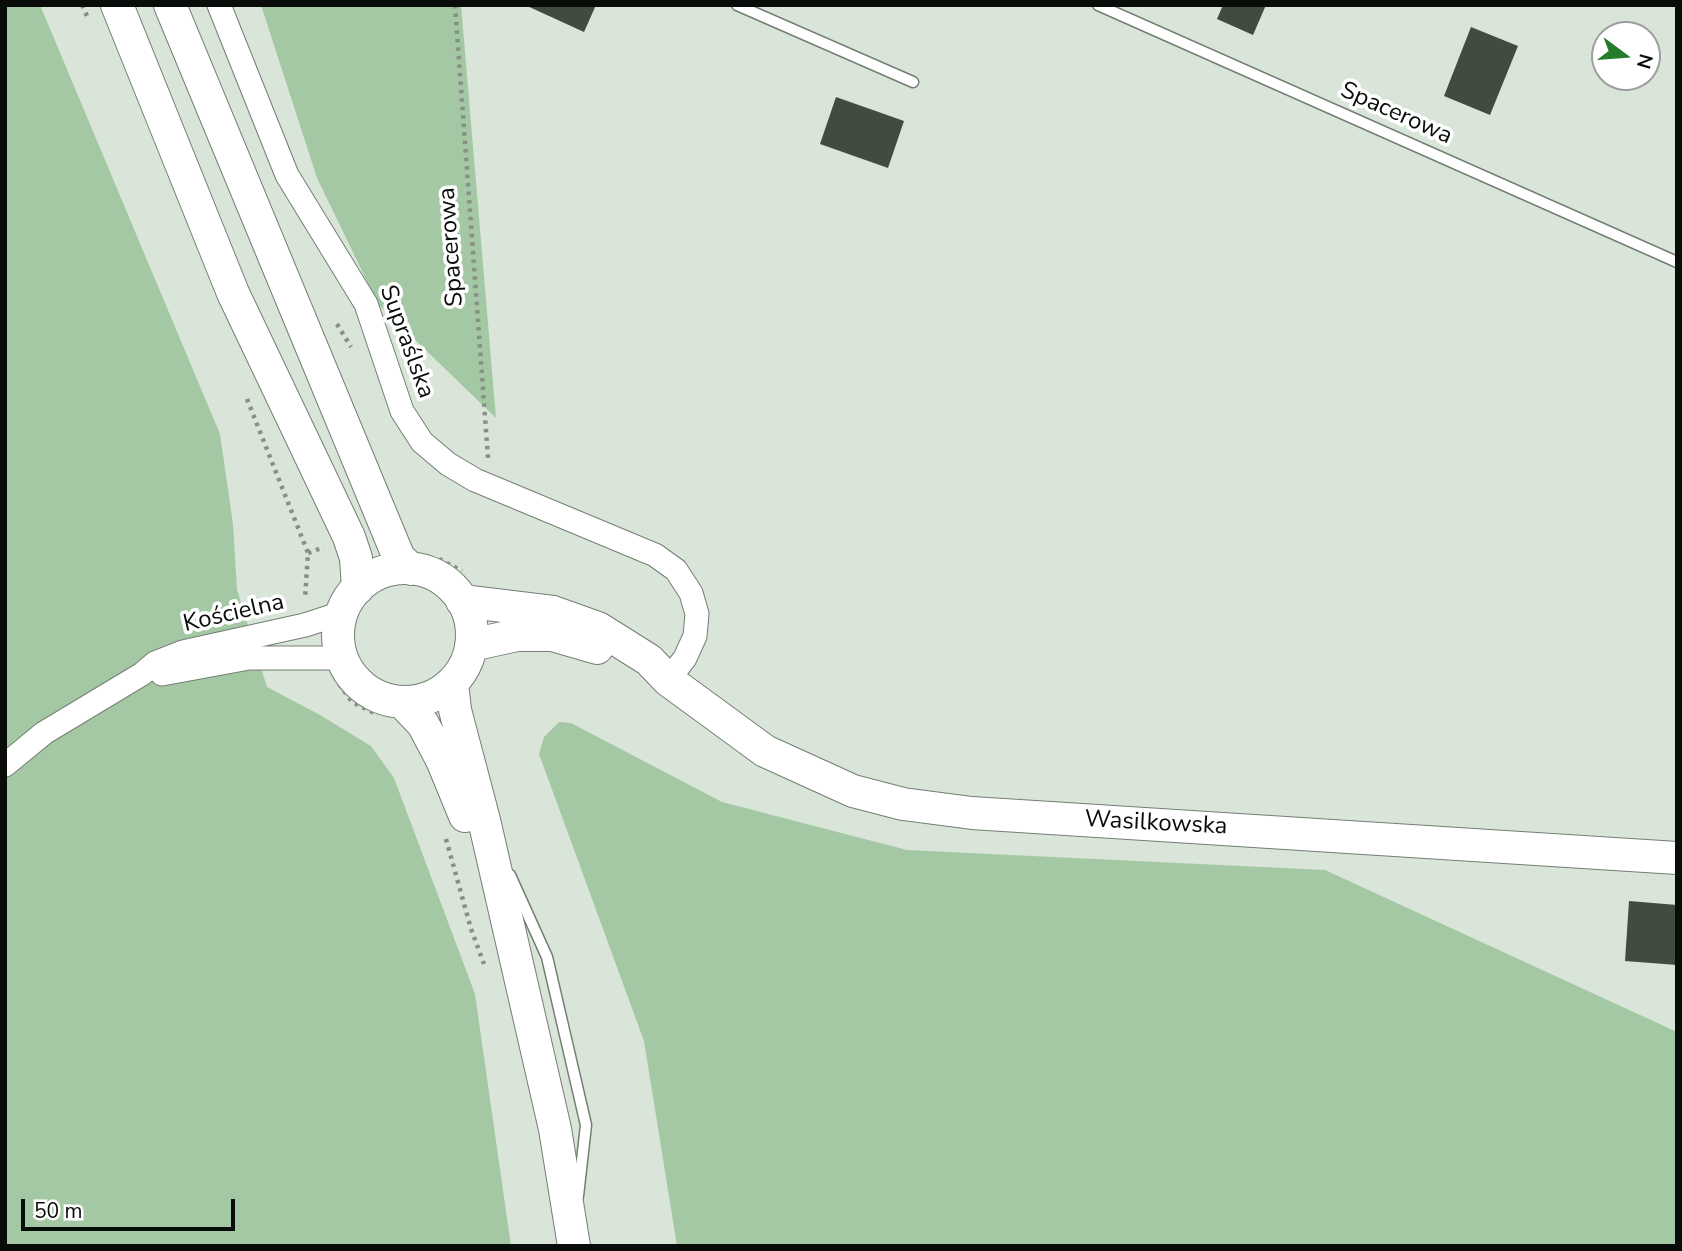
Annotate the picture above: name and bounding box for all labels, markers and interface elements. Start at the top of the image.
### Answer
north arrow [1591,21,1661,91]
text: N [1630,51,1659,72]
street label: Spacerowa [1336,77,1456,151]
street label: Spacerowa [433,186,471,308]
street label: Supraślska [372,282,440,402]
street label: Kościelna [181,588,287,640]
street label: Wasilkowska [1084,806,1228,842]
scale bar [24,1184,238,1228]
text: 50 m [34,1197,83,1225]

